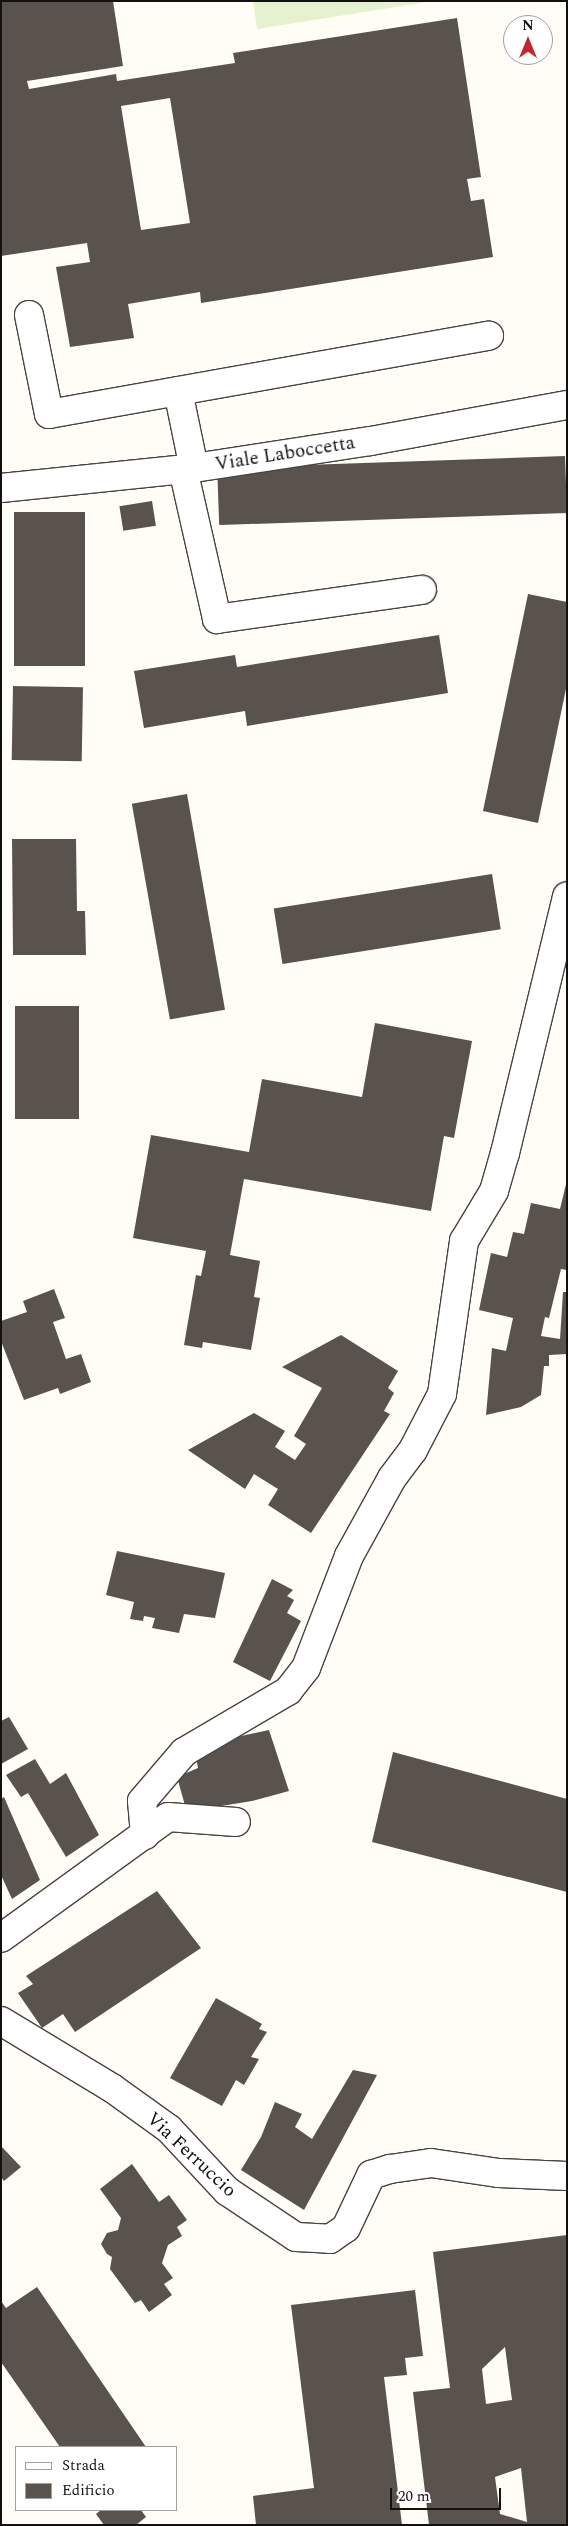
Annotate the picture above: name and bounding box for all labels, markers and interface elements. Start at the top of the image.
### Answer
north arrow [503,15,553,65]
text: N [522,15,534,36]
street label: Viale Laboccetta [214,432,356,476]
street label: Via Ferruccio [141,2108,241,2202]
legend [15,2446,178,2511]
text: Strada [62,2454,105,2477]
scale bar [393,2478,504,2510]
text: Edificio [62,2479,115,2502]
text: 20 m [398,2485,430,2508]

